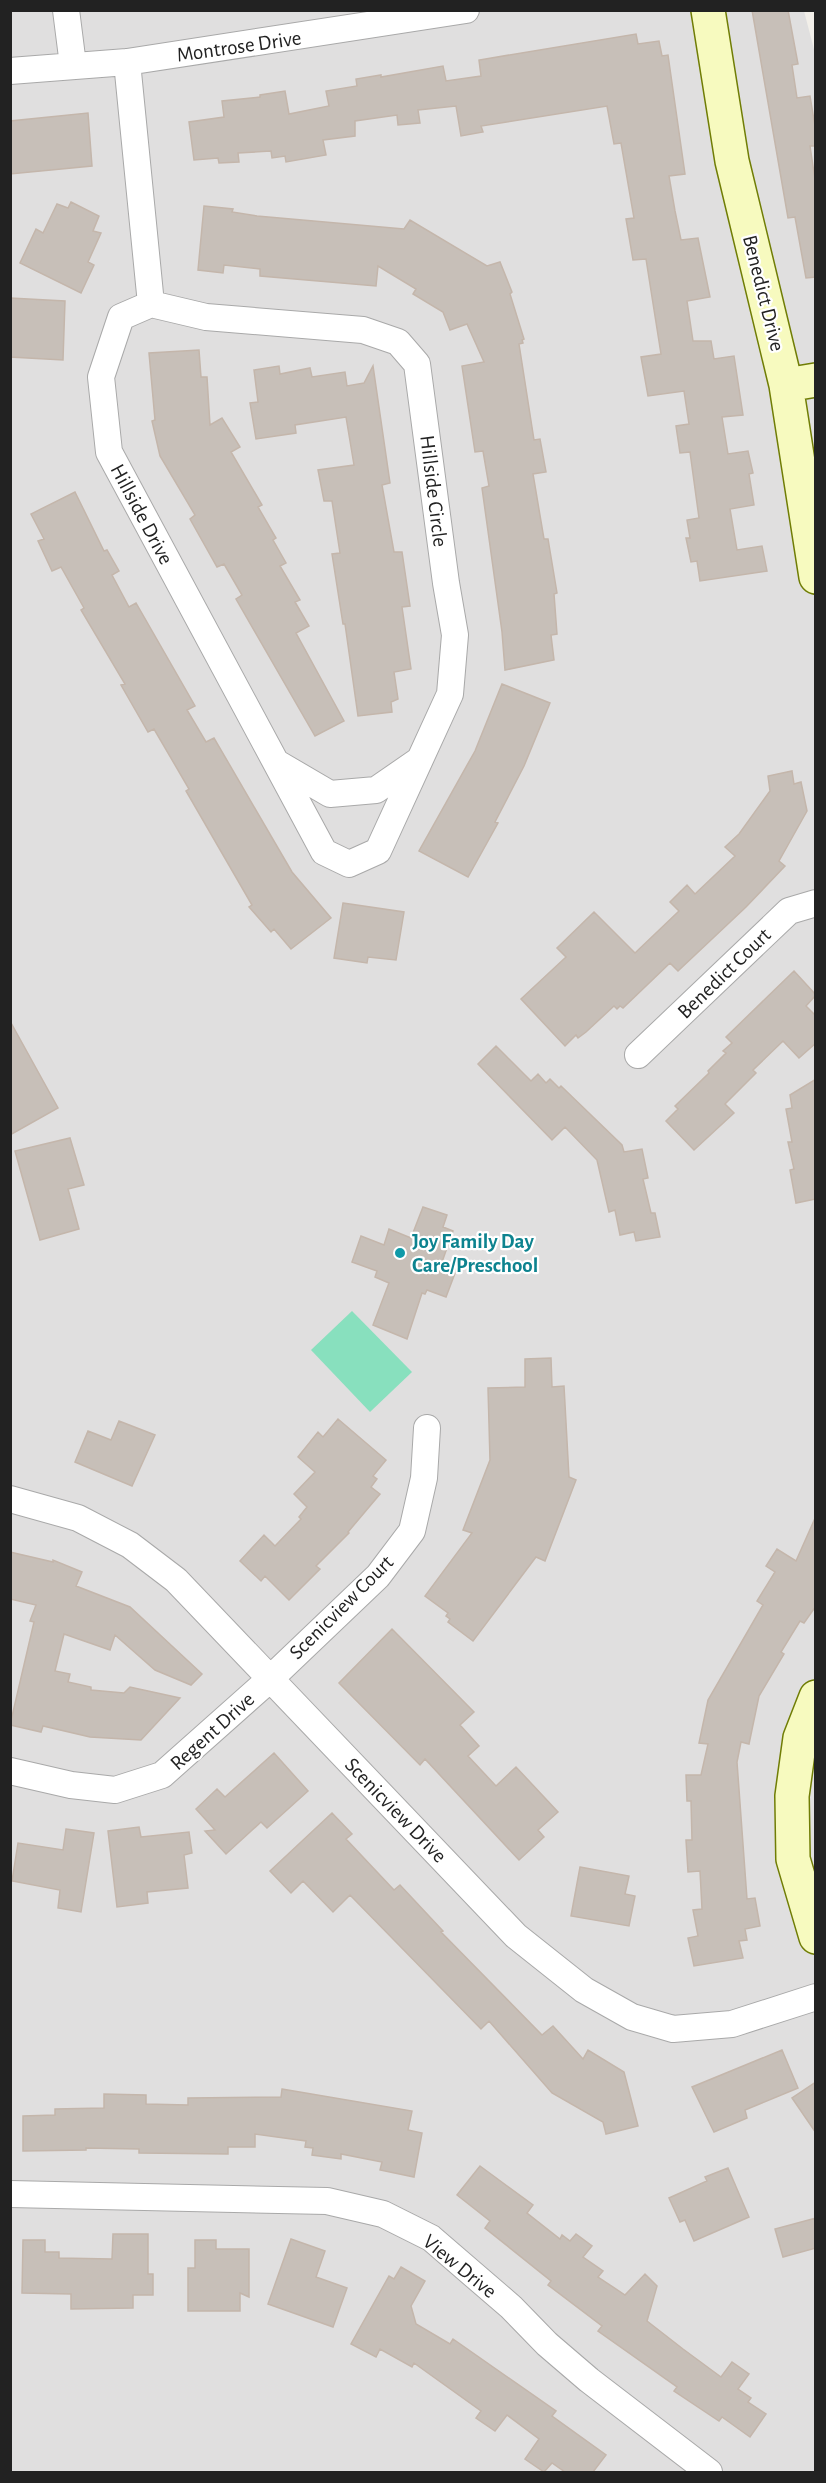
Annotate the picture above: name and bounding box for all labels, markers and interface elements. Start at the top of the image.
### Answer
street label: Montrose Drive [175,27,303,66]
street label: Benedict Drive [739,233,788,353]
street label: Hillside Circle [416,434,451,548]
street label: Hillside Drive [106,461,177,568]
street label: Benedict Court [674,924,775,1023]
place label: Joy Family Day Care/Preschool [412,1231,538,1276]
marker: Joy Family Day Care/Preschool [393,1246,407,1260]
street label: Scenicview Court [285,1551,398,1663]
street label: Regent Drive [166,1688,258,1774]
street label: Scenicview Drive [341,1754,451,1867]
street label: View Drive [419,2231,500,2302]

